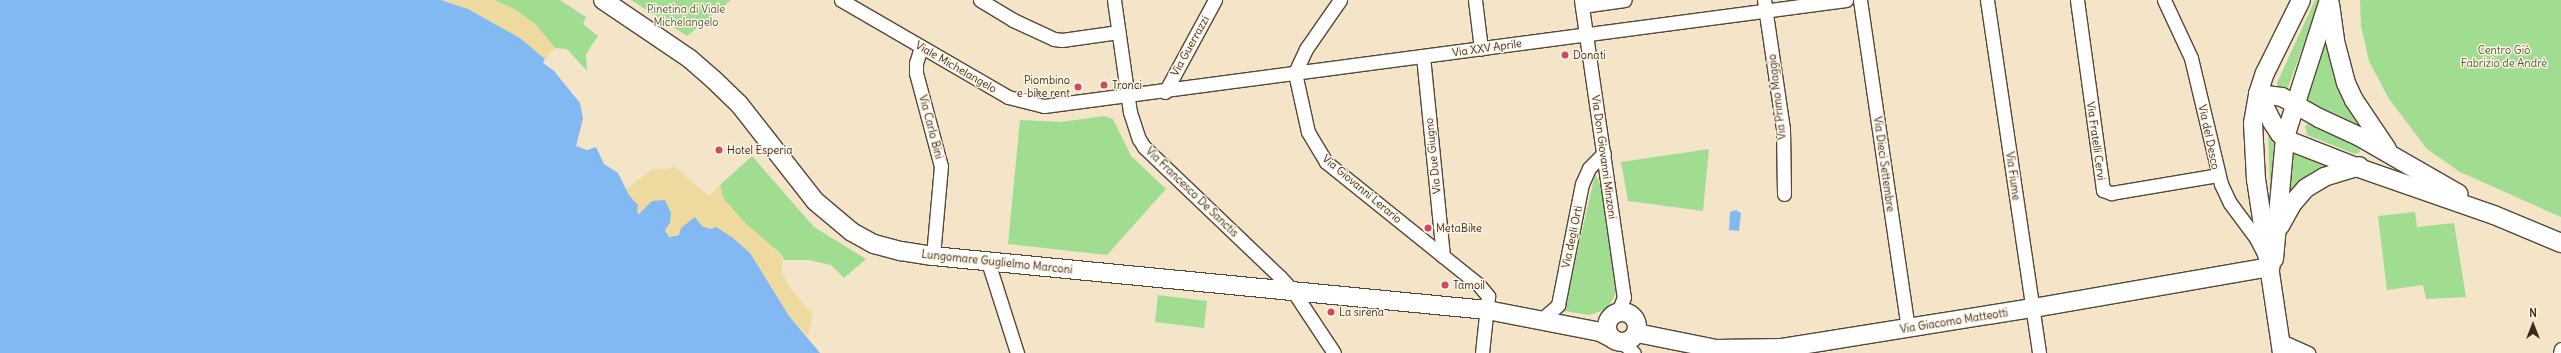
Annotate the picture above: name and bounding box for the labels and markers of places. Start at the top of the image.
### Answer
place label: Donati [1573,48,1606,62]
marker: Donati [1560,50,1570,60]
place label: Piombino e-bike rent [1017,74,1070,100]
place label: Tronci [1112,78,1142,92]
marker: Tronci [1099,80,1109,90]
marker: Piombino e-bike rent [1073,82,1083,92]
place label: Hotel Esperia [727,143,793,157]
marker: Hotel Esperia [714,145,724,155]
place label: MetaBike [1436,221,1482,235]
marker: MetaBike [1423,223,1433,233]
place label: Tamoil [1453,278,1485,292]
marker: Tamoil [1440,280,1450,290]
place label: La sirena [1339,305,1384,319]
marker: La sirena [1326,307,1336,317]

